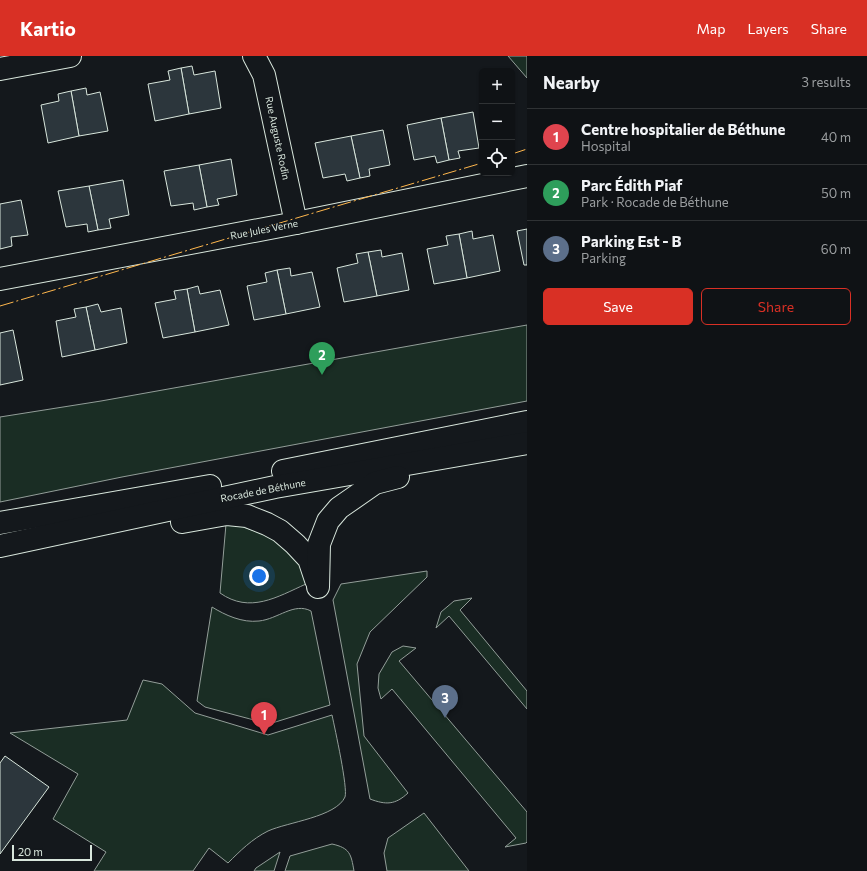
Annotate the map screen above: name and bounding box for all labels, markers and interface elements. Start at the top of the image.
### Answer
text: Kartio [20,17,76,40]
text: Map [697,20,725,37]
text: Layers [747,20,789,37]
text: Share [811,20,847,37]
map controls [479,68,515,176]
button: + [479,68,515,104]
text: Nearby [543,72,600,93]
text: 3 results [802,74,851,90]
street label: Rue Auguste Rodin [263,95,293,181]
button: − [479,104,515,140]
text: Centre hospitalier de Béthune [581,120,785,138]
text: 1 [553,129,559,145]
text: 40 m [821,129,851,145]
text: Hospital [581,138,631,154]
button: locate [479,140,515,176]
text: Parc Édith Piaf [581,176,683,194]
text: 2 [552,185,560,201]
text: 50 m [821,185,851,201]
text: Park · Rocade de Béthune [581,194,729,210]
street label: Rue Jules Verne [229,217,299,241]
text: Parking Est - B [581,232,682,250]
text: 3 [552,241,560,257]
text: 60 m [821,241,851,257]
text: Parking [581,250,626,266]
button: Save [543,288,693,325]
button: Share [701,288,851,325]
pin: 2 [309,342,335,375]
street label: Rocade de Béthune [219,476,307,504]
your location [249,566,269,586]
pin: 3 [432,685,458,718]
pin: 1 [251,702,277,735]
scale bar [12,843,92,862]
text: 20 m [18,845,43,858]

